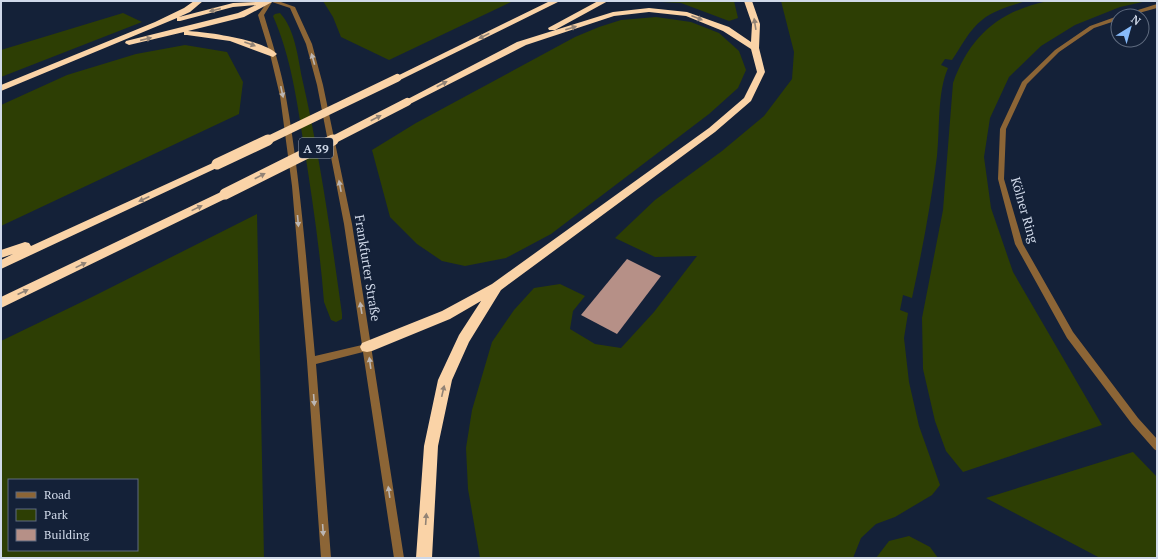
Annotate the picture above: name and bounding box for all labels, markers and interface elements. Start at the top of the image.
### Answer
one-way arrow [209,7,221,13]
north arrow [1110,8,1150,48]
text: N [1128,12,1144,29]
one-way arrow [692,15,704,21]
one-way arrow [752,18,758,30]
one-way arrow [565,25,577,31]
one-way arrow [478,33,489,39]
one-way arrow [140,35,152,41]
one-way arrow [244,41,256,47]
one-way arrow [310,53,316,65]
one-way arrow [436,81,448,88]
one-way arrow [279,86,285,98]
one-way arrow [370,115,382,121]
road number: A 39 [299,138,333,158]
one-way arrow [254,173,266,180]
street label: Kölner Ring [1007,175,1043,245]
one-way arrow [337,180,343,192]
one-way arrow [138,196,150,202]
one-way arrow [192,204,203,211]
street label: Frankfurter Straße [351,213,385,323]
one-way arrow [294,215,301,227]
one-way arrow [75,261,86,268]
one-way arrow [18,289,29,295]
one-way arrow [358,302,364,314]
one-way arrow [367,357,373,369]
one-way arrow [440,384,446,396]
one-way arrow [310,394,317,406]
legend [8,479,138,551]
one-way arrow [386,486,392,498]
text: Road [44,487,71,502]
text: Park [44,507,69,522]
one-way arrow [423,512,429,525]
one-way arrow [320,524,327,536]
text: Building [44,527,90,542]

